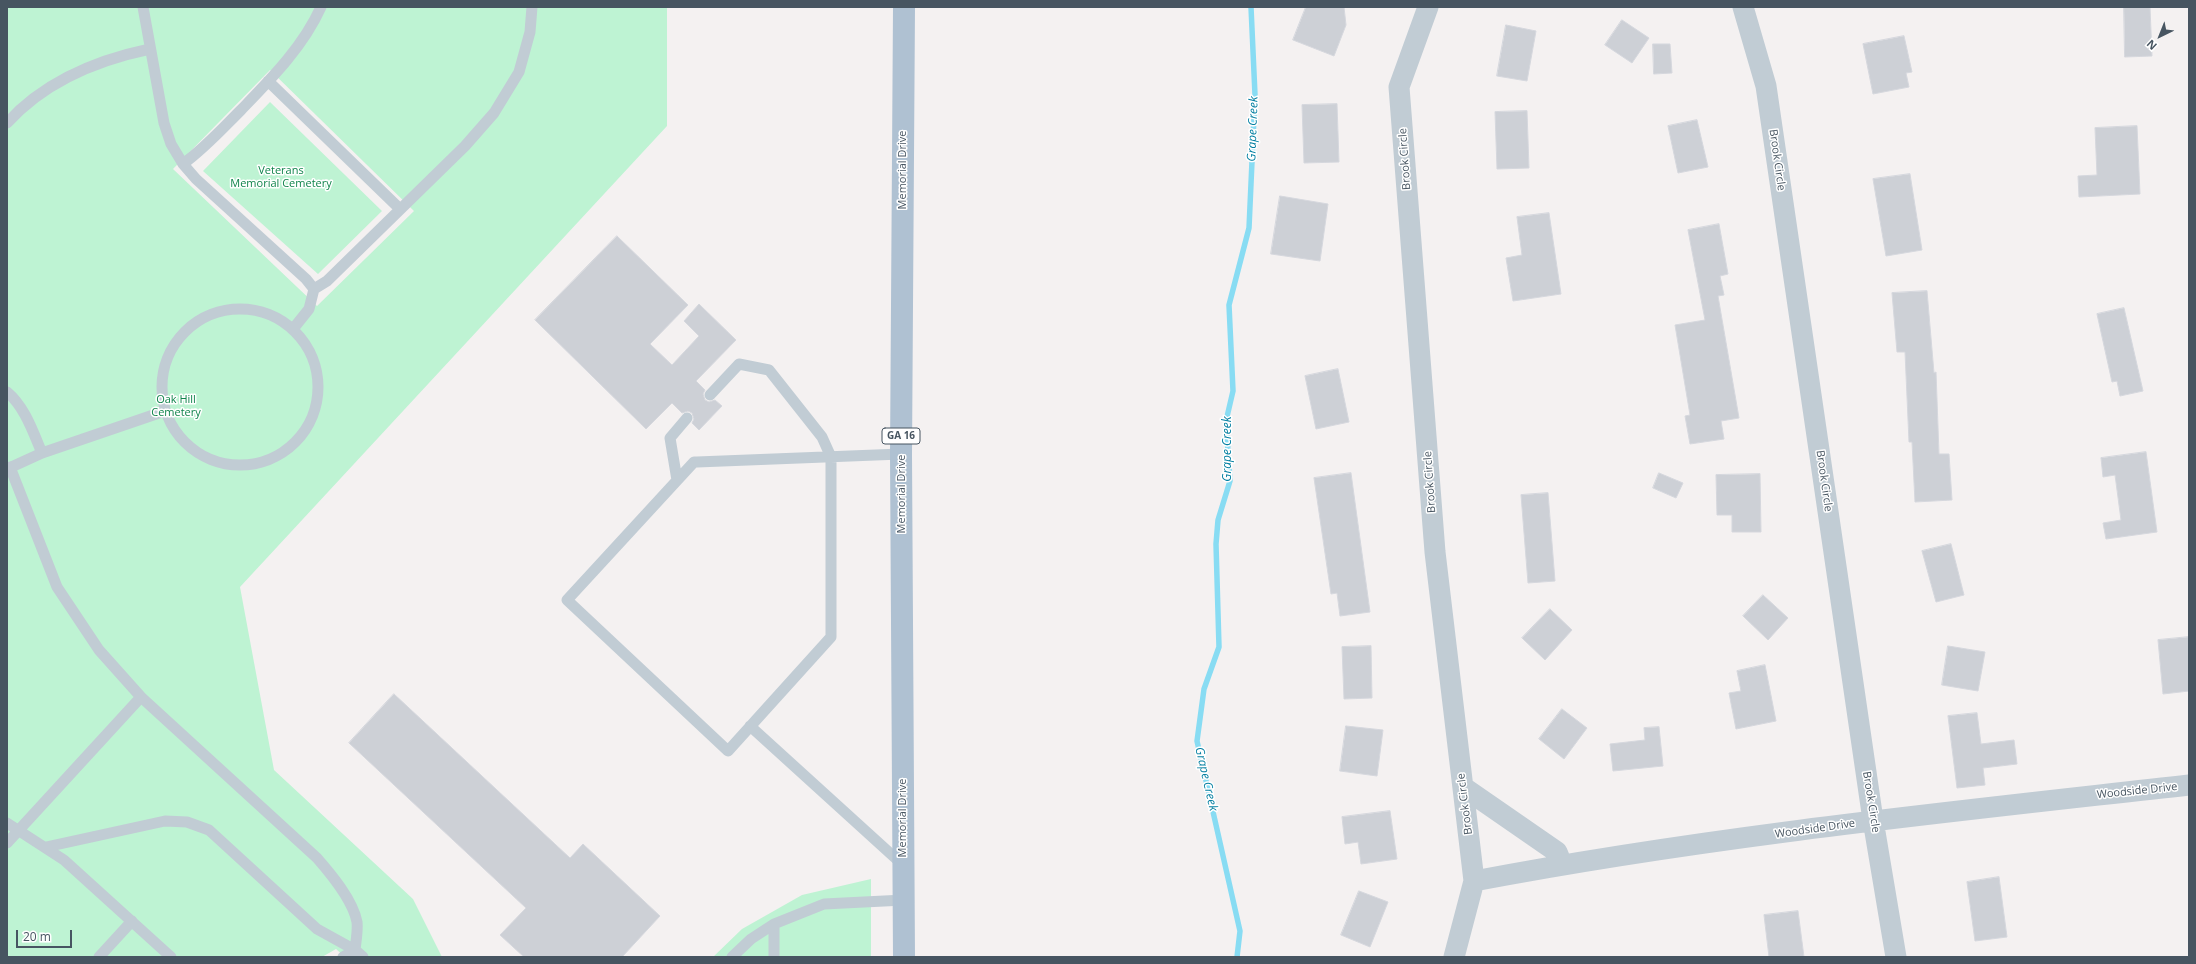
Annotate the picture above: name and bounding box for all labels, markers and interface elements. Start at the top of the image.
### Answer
north arrow [2140,16,2180,56]
text: N [2143,37,2160,54]
water label: Grape Creek [1245,96,1261,162]
street label: Brook Circle [1396,128,1414,190]
street label: Brook Circle [1766,128,1788,192]
street label: Memorial Drive [896,131,910,209]
park label: Veterans Memorial Cemetery [230,164,332,190]
park label: Oak Hill Cemetery [151,393,201,419]
water label: Grape Creek [1221,416,1235,482]
road number: GA 16 [882,428,920,444]
street label: Brook Circle [1813,449,1835,513]
street label: Brook Circle [1421,451,1439,513]
street label: Memorial Drive [895,455,909,533]
water label: Grape Creek [1192,746,1220,812]
street label: Brook Circle [1860,770,1882,834]
street label: Brook Circle [1455,772,1475,836]
street label: Memorial Drive [896,779,910,857]
street label: Woodside Drive [2096,780,2178,802]
street label: Woodside Drive [1774,817,1856,841]
scale bar [18,922,74,948]
text: 20 m [23,928,51,945]

